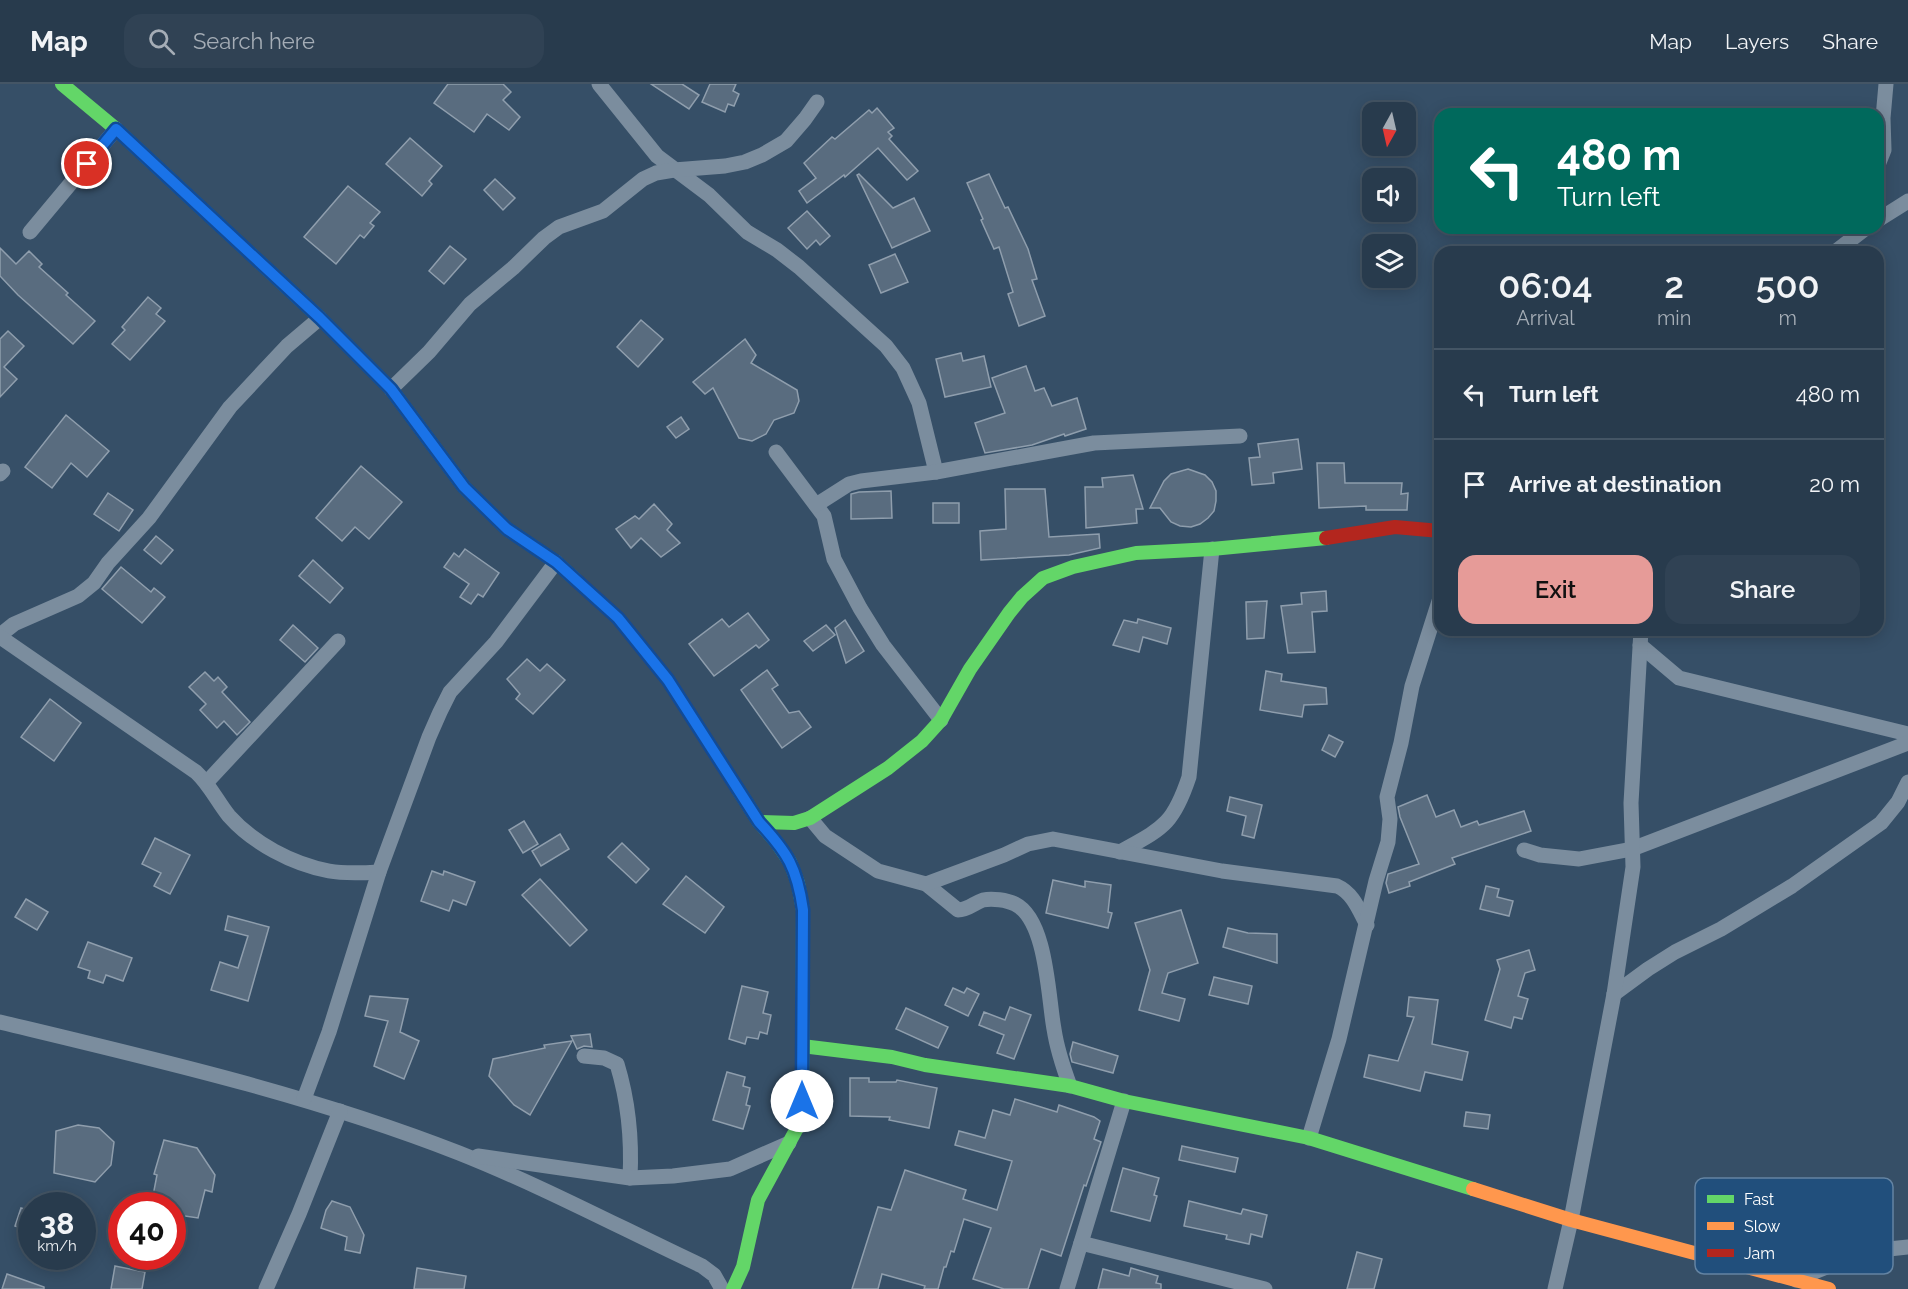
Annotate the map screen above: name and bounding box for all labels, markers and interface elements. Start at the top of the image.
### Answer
search box [124,14,544,68]
text: Map [30,25,88,58]
icon: search [145,25,178,58]
text: Search here [193,28,315,54]
text: Map [1649,29,1692,54]
text: Layers [1725,29,1789,54]
text: Share [1822,29,1878,54]
north arrow [1362,102,1416,156]
map controls [1362,102,1416,288]
text: 480 m [1557,131,1681,180]
icon: left [1458,132,1536,210]
pin [61,138,112,189]
icon: arrive [70,147,103,180]
button: sound [1362,168,1416,222]
text: Turn left [1557,181,1660,212]
button: layers [1362,234,1416,288]
text: 06:04 [1498,264,1593,306]
text: 2 [1664,264,1684,306]
text: 500 [1756,264,1820,306]
text: Arrival [1516,306,1575,330]
text: min [1657,306,1691,330]
text: m [1778,306,1797,330]
icon: left [1458,378,1491,411]
text: Turn left [1509,381,1599,407]
text: 480 m [1796,381,1860,407]
icon: arrive [1458,468,1491,501]
text: Arrive at destination [1509,471,1722,497]
text: 20 m [1809,471,1860,497]
button: Exit [1458,555,1653,624]
button: Share [1665,555,1860,624]
position arrow [770,1069,834,1133]
legend [1695,1178,1893,1274]
text: Fast [1744,1190,1775,1209]
speed limit sign: 40 [108,1192,186,1270]
text: 38 [40,1206,74,1241]
text: Slow [1744,1217,1780,1236]
text: km/h [37,1237,77,1255]
text: Jam [1744,1244,1775,1263]

